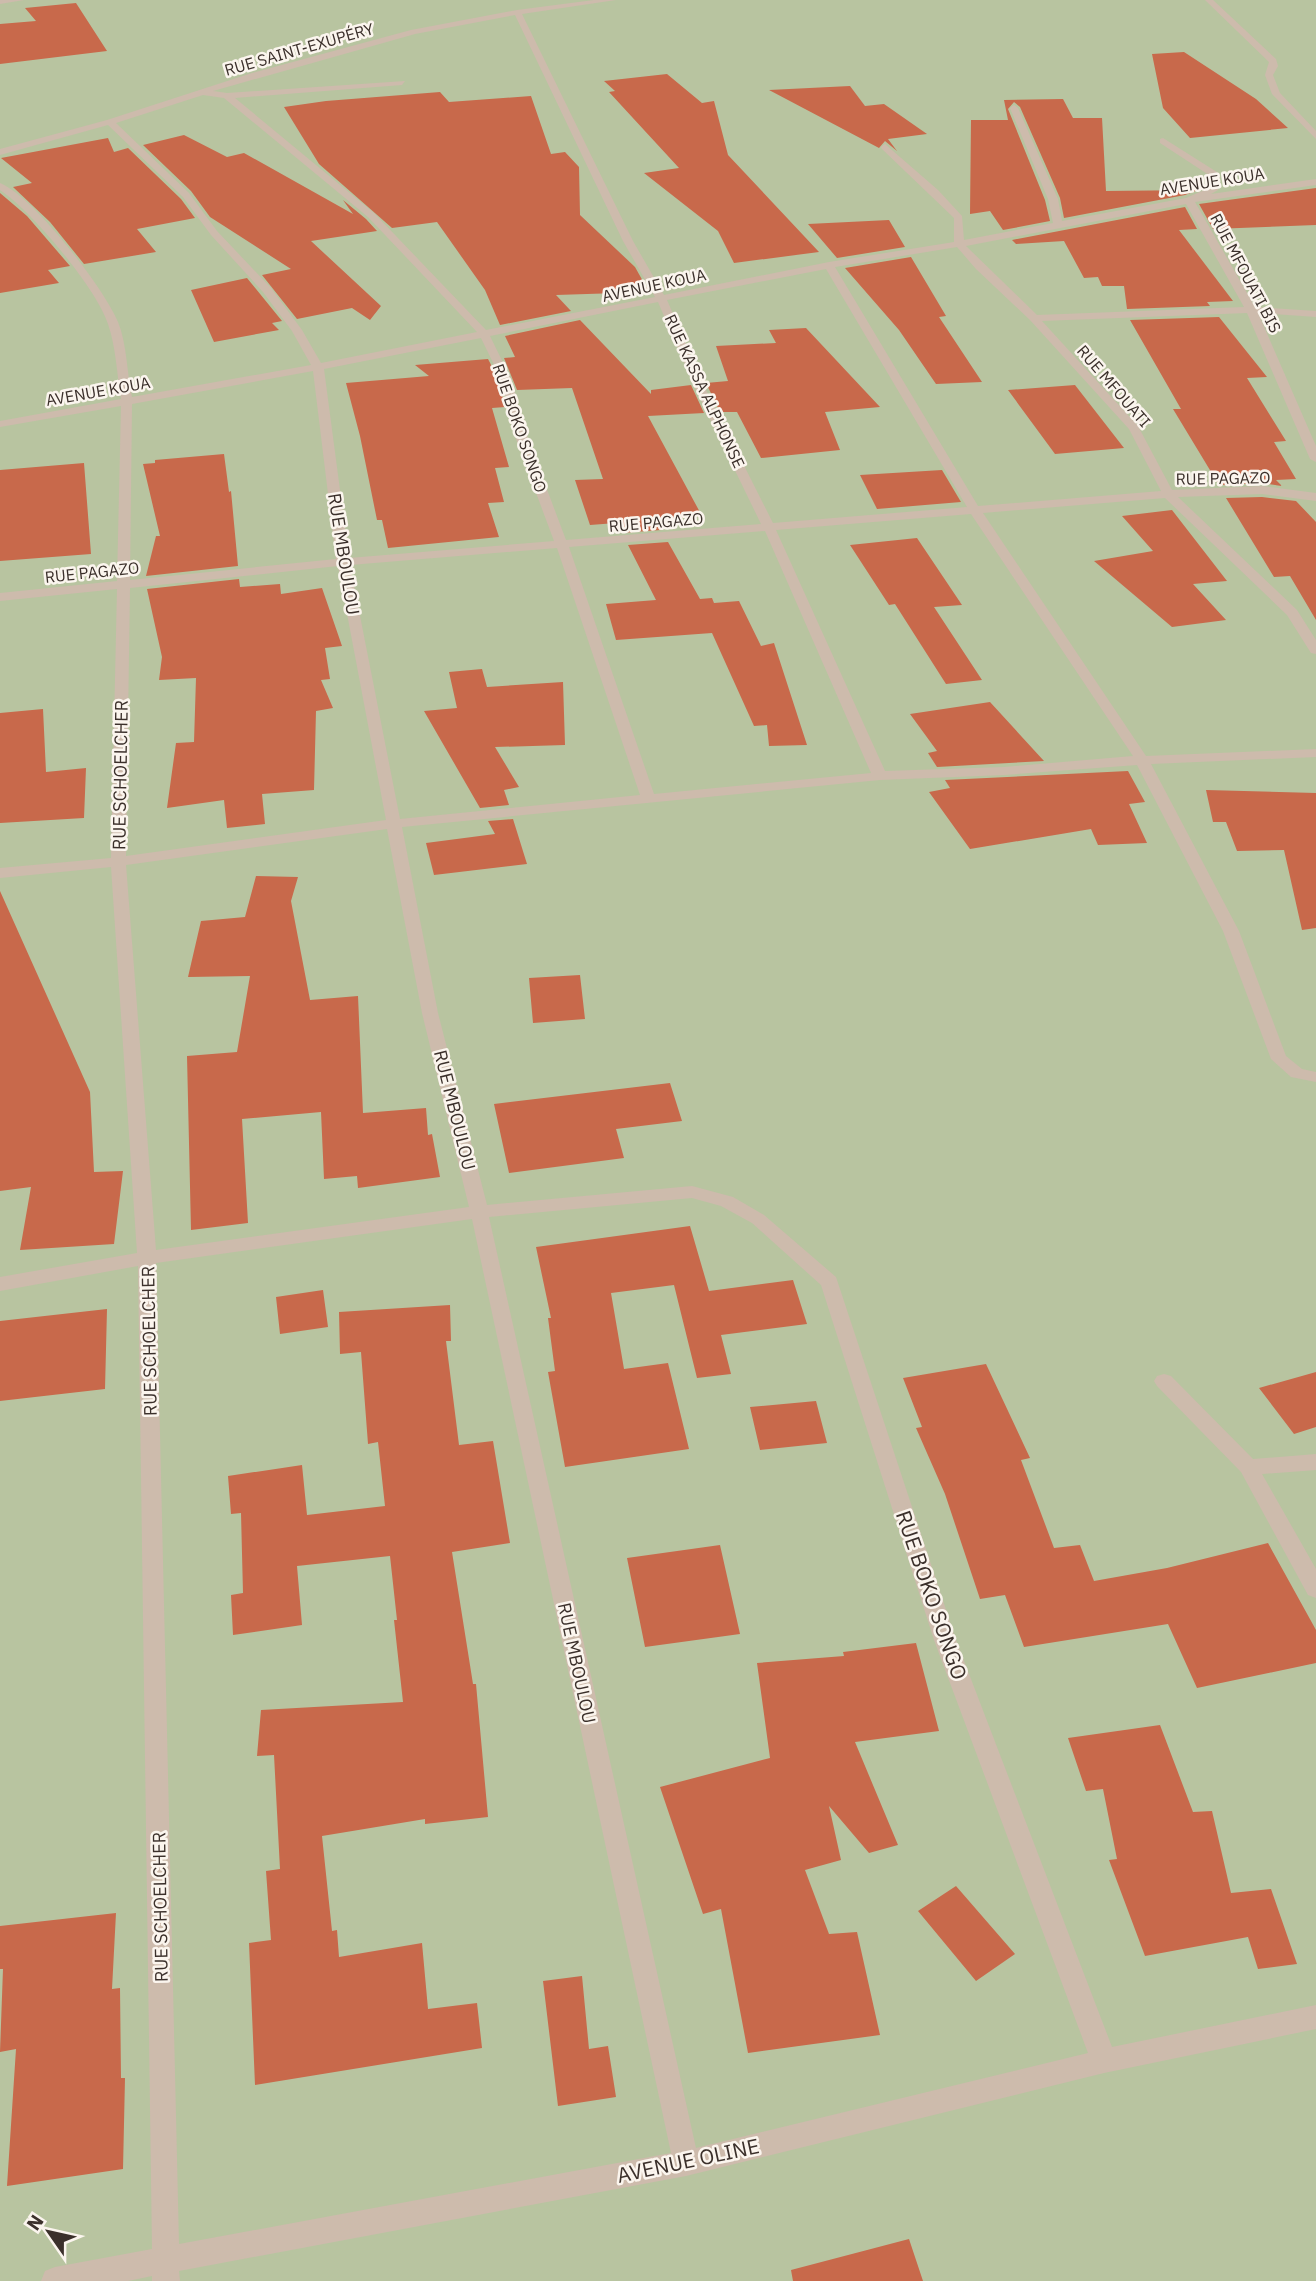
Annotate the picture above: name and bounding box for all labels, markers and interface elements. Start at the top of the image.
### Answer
street label: RUE SAINT-EXUPÉRY [222,17,376,80]
street label: AVENUE KOUA [1158,163,1266,199]
street label: RUE MFOUATI BIS [1206,210,1286,336]
street label: AVENUE KOUA [600,264,708,306]
street label: RUE KASSA ALPHONSE [661,311,749,471]
street label: RUE MFOUATI [1073,341,1155,431]
street label: RUE BOKO SONGO [489,361,551,495]
street label: AVENUE KOUA [44,372,152,410]
street label: RUE PAGAZO [1175,467,1271,489]
street label: RUE MBOULOU [323,491,365,617]
street label: RUE PAGAZO [608,508,704,536]
street label: RUE PAGAZO [44,557,140,587]
street label: RUE SCHOELCHER [107,700,133,850]
street label: RUE MBOULOU [429,1048,481,1172]
street label: RUE SCHOELCHER [136,1266,162,1416]
street label: RUE BOKO SONGO [890,1507,974,1683]
street label: RUE MBOULOU [553,1600,601,1726]
street label: RUE SCHOELCHER [147,1832,173,1982]
street label: AVENUE OLINE [614,2131,762,2189]
north arrow [14,2197,84,2267]
text: N [21,2210,49,2235]

